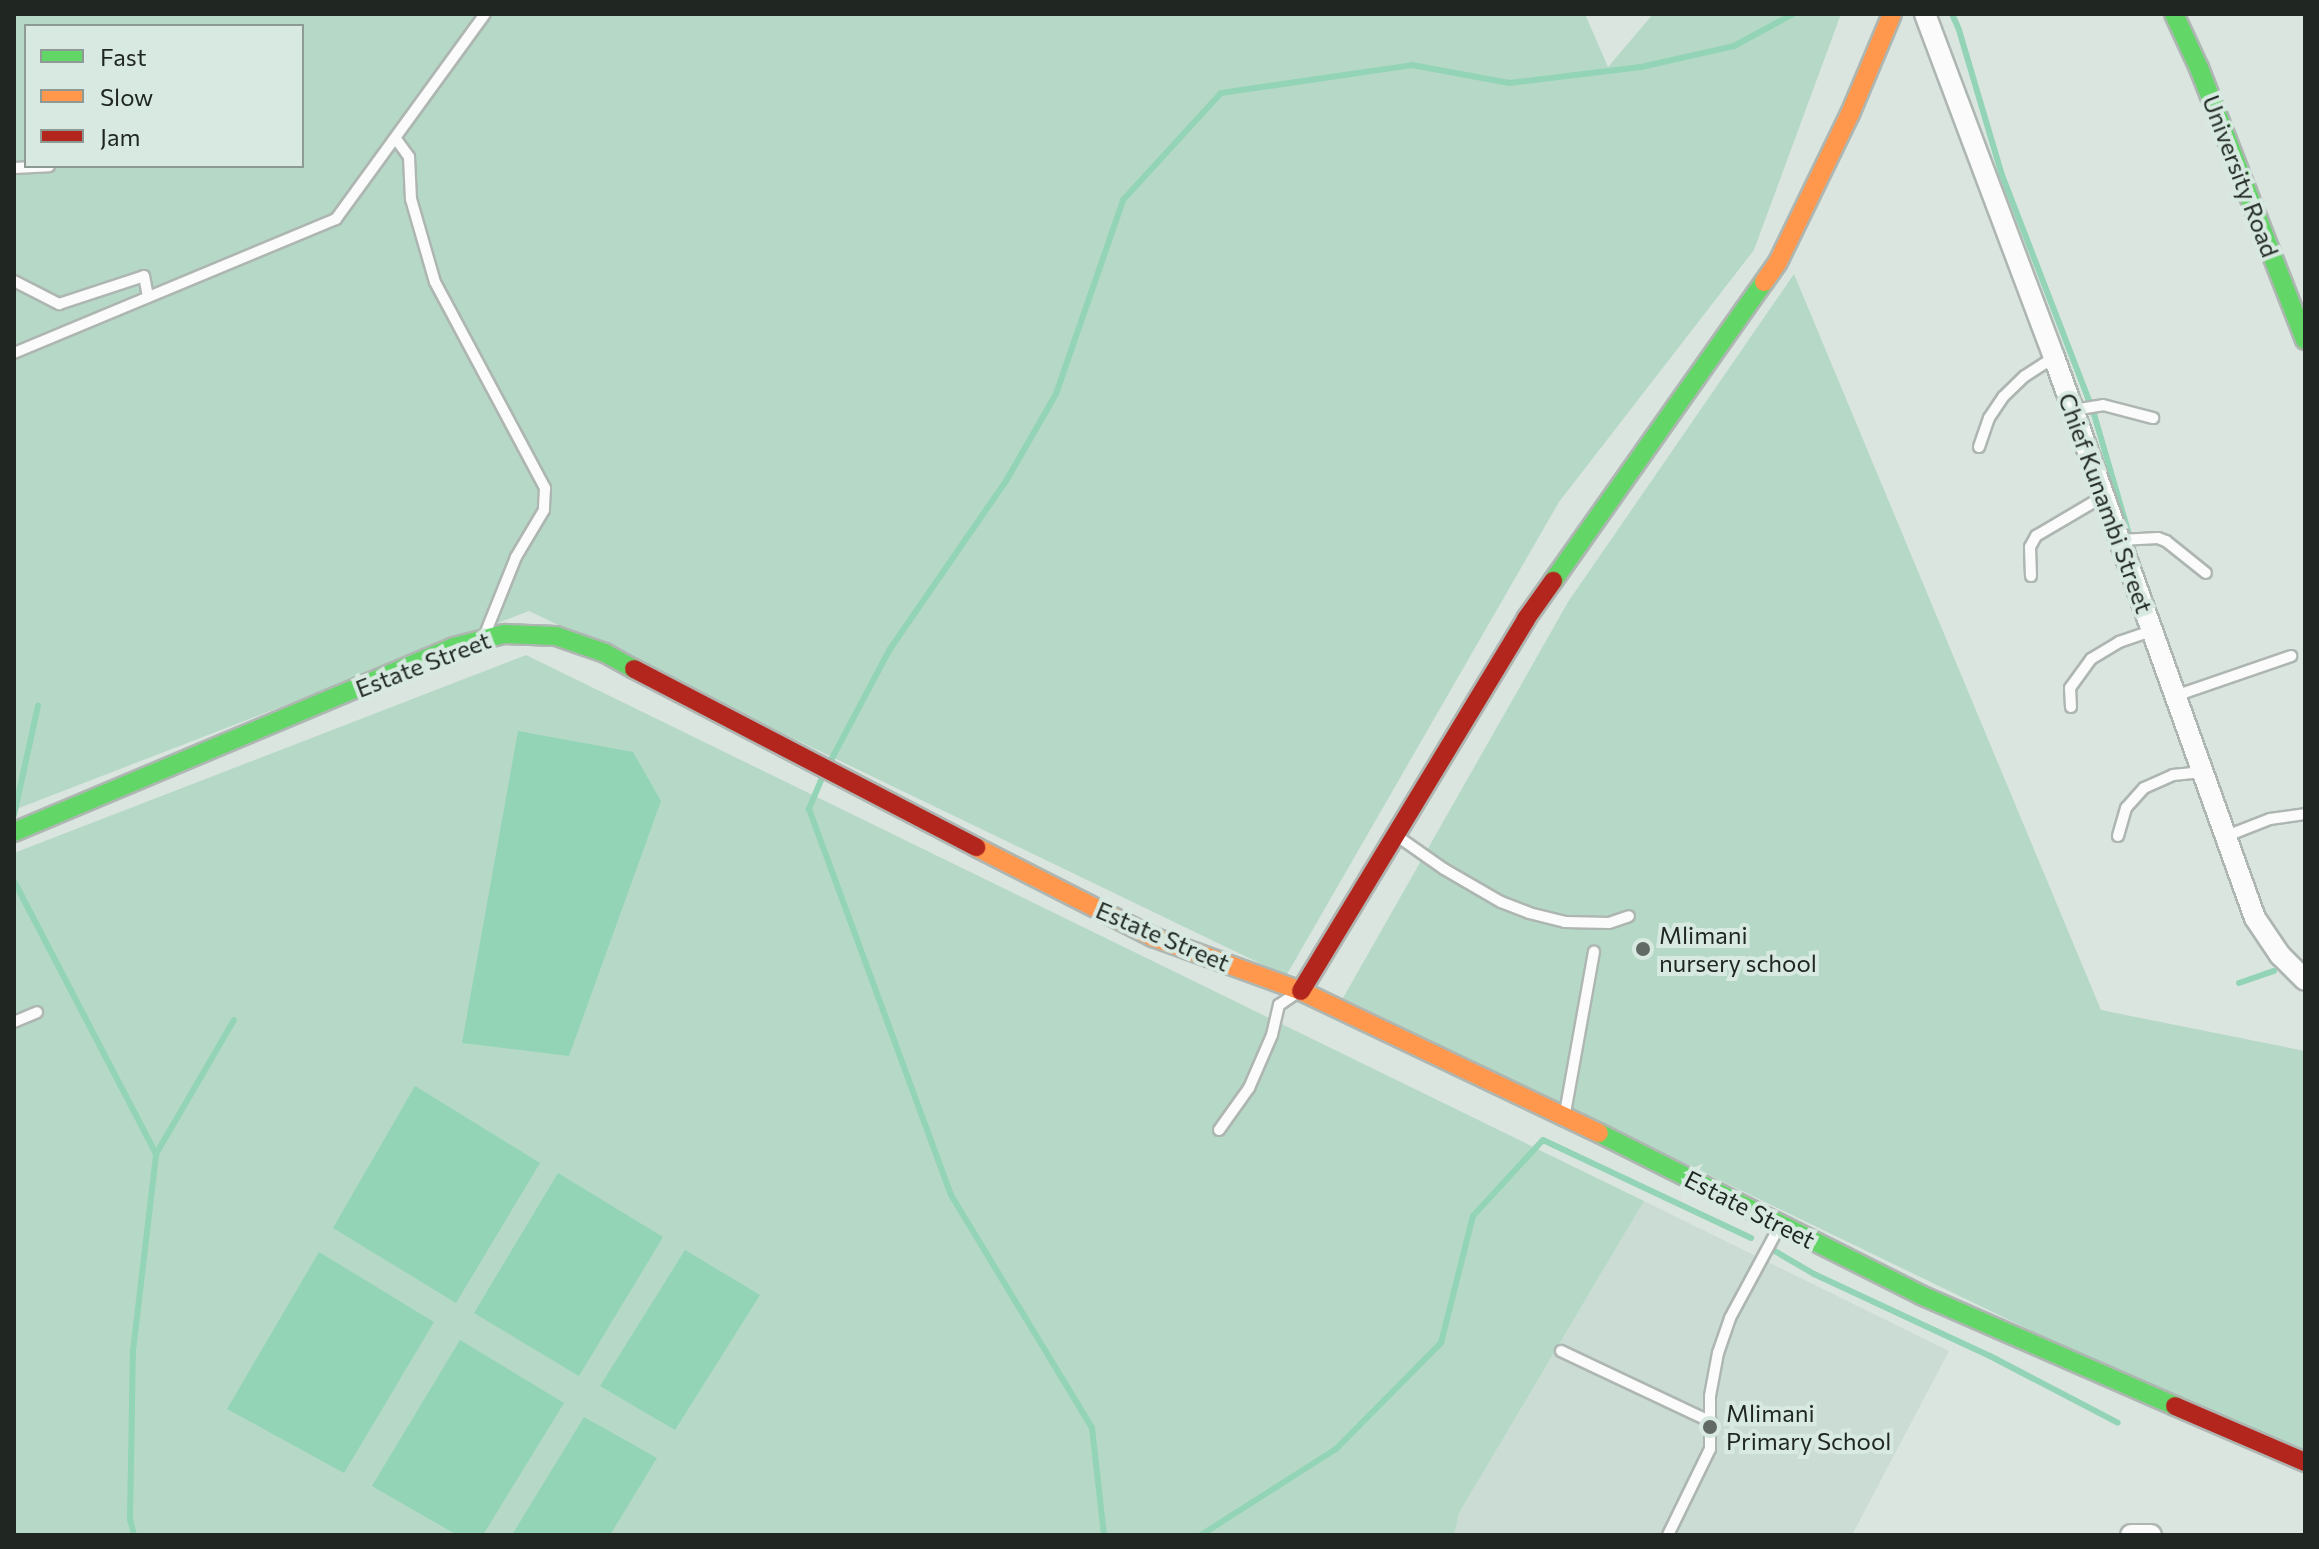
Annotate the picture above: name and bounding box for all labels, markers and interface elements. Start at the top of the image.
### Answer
legend [24,24,304,168]
text: Fast [100,42,147,71]
text: Slow [100,82,153,111]
street label: University Road [2197,91,2285,261]
text: Jam [100,122,140,151]
street label: Chief Kunambi Street [2053,389,2159,617]
street label: Estate Street [351,625,495,703]
street label: Estate Street [1092,895,1234,977]
place label: Mlimani nursery school [1659,921,1817,977]
marker: Mlimani nursery school [1634,940,1652,958]
street label: Estate Street [1680,1164,1820,1254]
place label: Mlimani Primary School [1726,1399,1891,1455]
marker: Mlimani Primary School [1701,1418,1719,1436]

